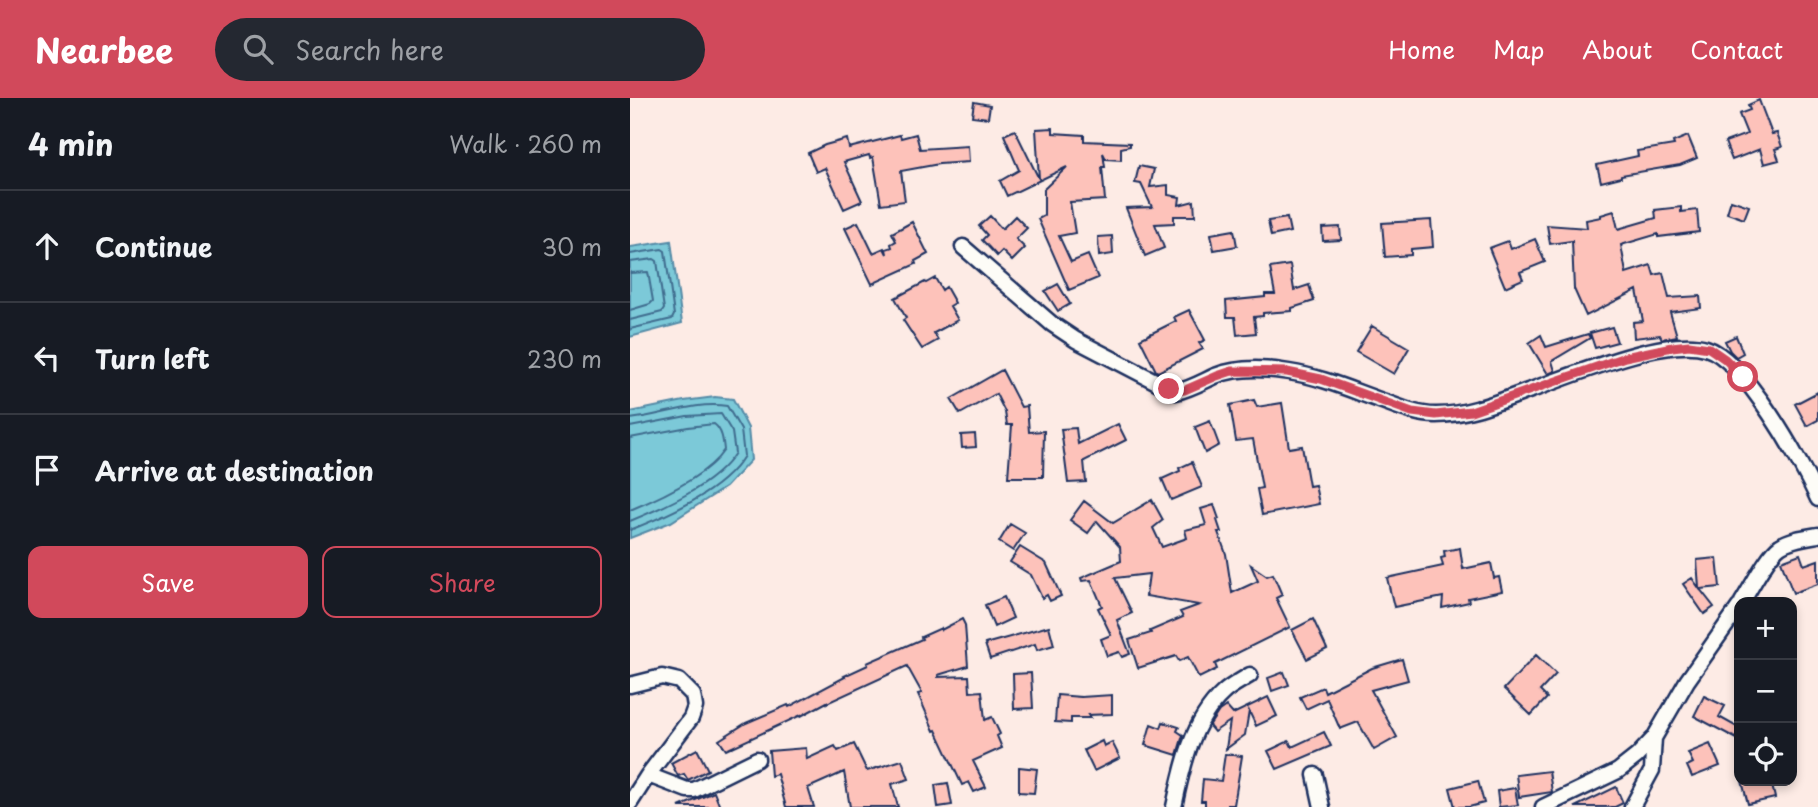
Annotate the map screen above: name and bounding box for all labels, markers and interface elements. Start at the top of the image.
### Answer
search box [215,18,705,81]
text: Nearbee [35,24,173,74]
icon: search [239,30,277,68]
text: Search here [295,30,444,69]
text: Home [1388,31,1455,67]
text: Map [1493,31,1544,67]
text: About [1582,31,1652,67]
text: Contact [1690,31,1783,67]
text: 4 min [28,121,114,166]
text: Walk · 260 m [449,126,602,161]
icon: ahead [28,227,66,265]
text: Continue [95,227,212,266]
text: 30 m [541,229,602,264]
icon: left [28,339,66,377]
text: Turn left [95,339,210,378]
text: 230 m [527,341,602,376]
route start [1727,361,1758,392]
route end [1153,373,1184,404]
icon: arrive [28,451,66,489]
text: Arrive at destination [95,451,374,490]
button: Save [28,546,308,618]
button: Share [322,546,602,618]
map controls [1734,597,1797,786]
button: + [1734,597,1797,660]
button: − [1734,660,1797,723]
button: locate [1734,723,1797,786]

